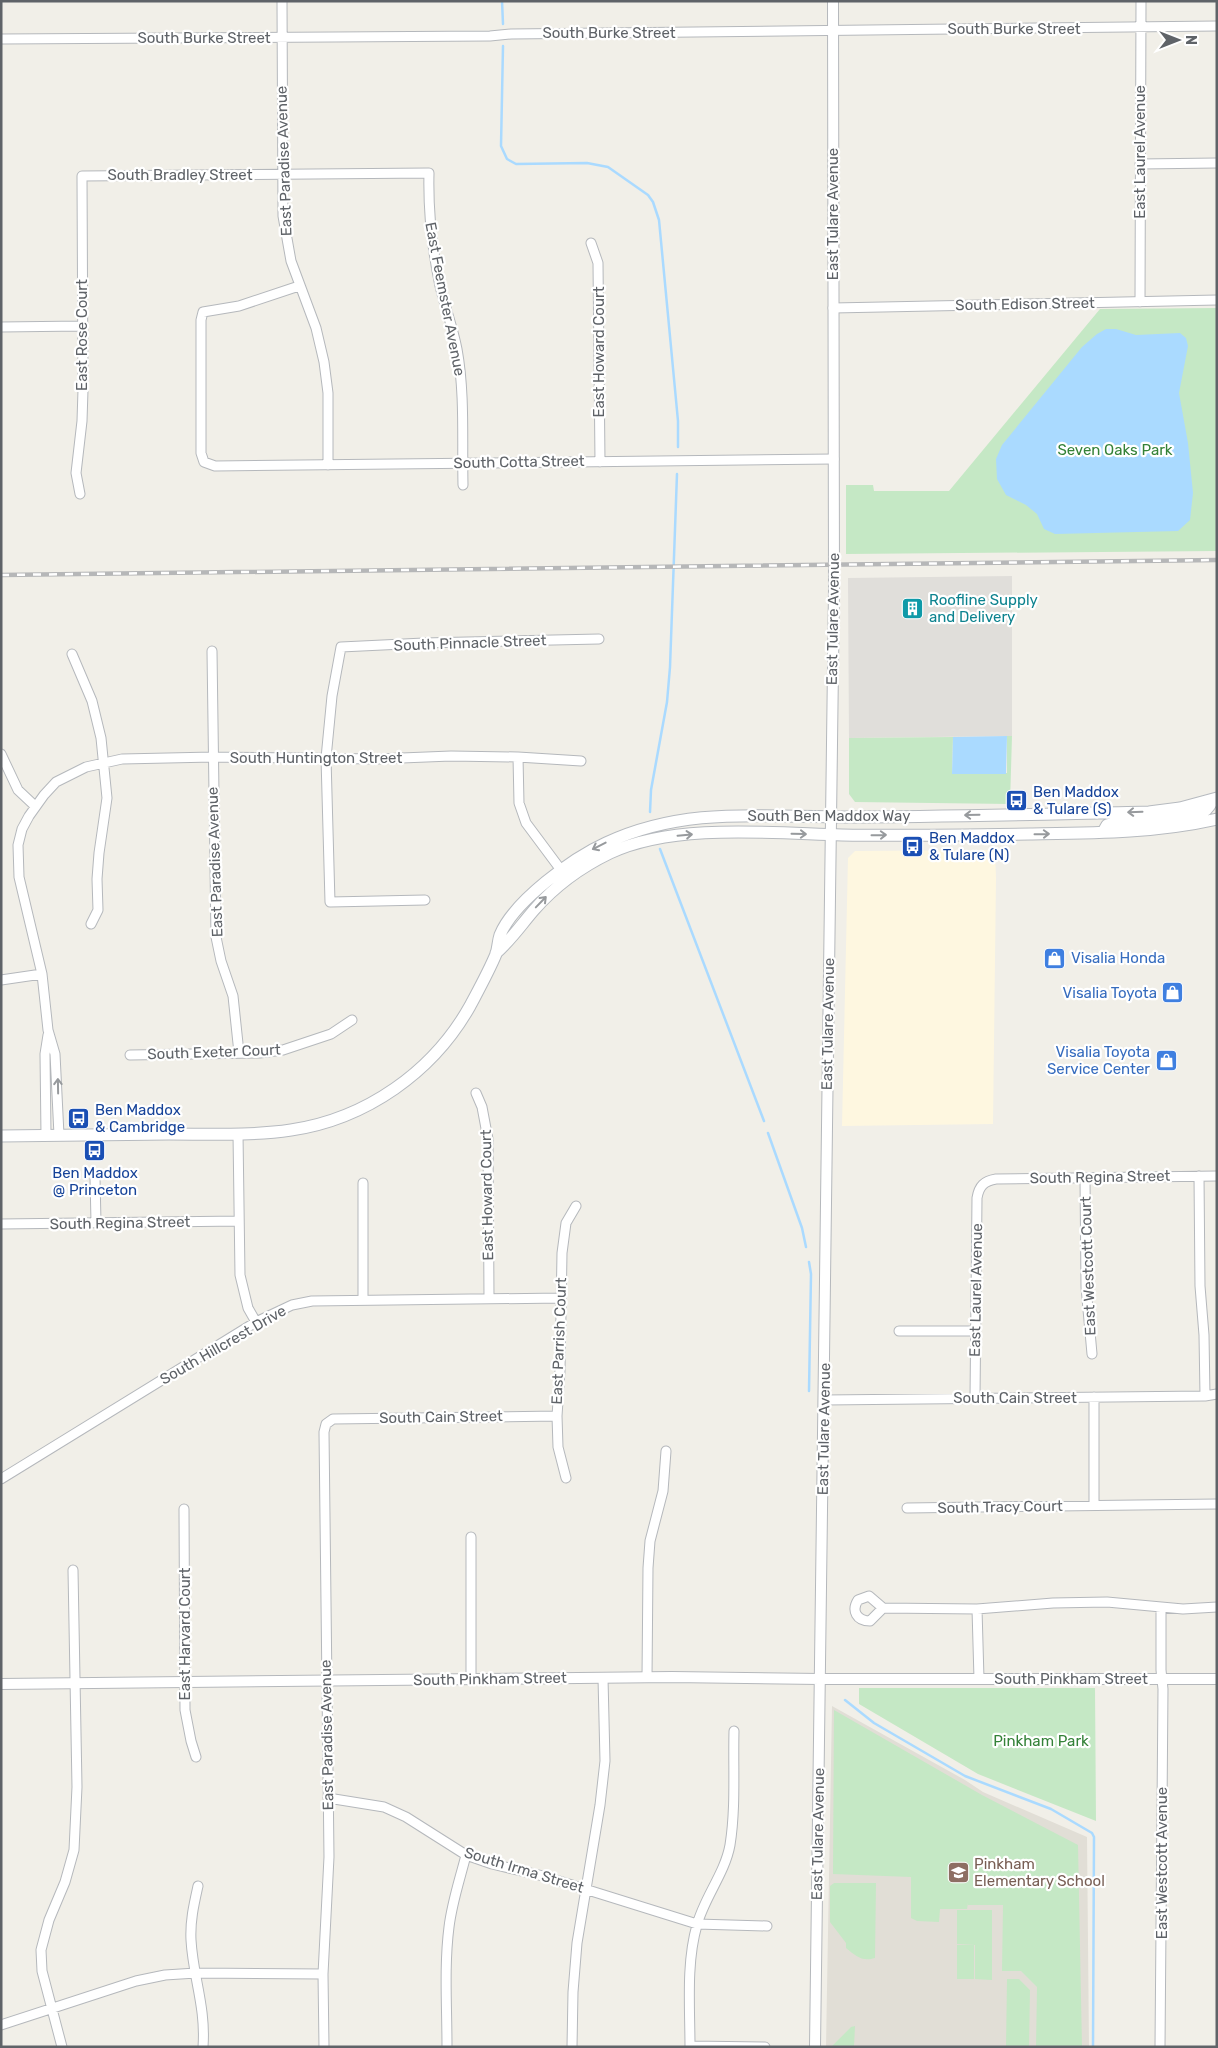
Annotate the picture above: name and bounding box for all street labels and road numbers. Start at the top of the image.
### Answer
street label: South Burke Street [947,20,1081,38]
street label: South Burke Street [542,24,676,42]
street label: South Burke Street [137,29,271,47]
street label: East Paradise Avenue [272,85,296,237]
street label: East Laurel Avenue [1131,85,1149,219]
street label: East Tulare Avenue [824,148,842,280]
street label: South Bradley Street [107,166,253,184]
street label: East Feemster Avenue [421,221,469,377]
street label: East Rose Court [73,279,91,391]
street label: East Howard Court [590,286,608,418]
street label: South Edison Street [955,294,1095,314]
street label: South Cotta Street [453,452,585,472]
street label: East Tulare Avenue [823,553,843,685]
street label: South Pinnacle Street [393,631,547,655]
street label: South Huntington Street [230,749,402,767]
street label: East Paradise Avenue [203,786,227,938]
street label: South Ben Maddox Way [748,807,910,825]
street label: East Tulare Avenue [818,958,838,1090]
street label: South Exeter Court [147,1041,281,1063]
street label: East Howard Court [477,1129,497,1261]
street label: South Regina Street [1029,1167,1171,1187]
street label: East Westcott Court [1077,1196,1099,1336]
street label: South Regina Street [49,1213,191,1233]
street label: East Laurel Avenue [966,1223,986,1357]
street label: East Parrish Court [548,1277,570,1405]
street label: South Hillcrest Drive [157,1302,289,1388]
street label: East Tulare Avenue [814,1363,834,1495]
street label: South Cain Street [953,1389,1077,1407]
street label: South Cain Street [379,1407,503,1427]
street label: South Tracy Court [937,1497,1063,1517]
street label: East Harvard Court [176,1567,194,1700]
street label: East Paradise Avenue [317,1660,337,1810]
street label: South Pinkham Street [413,1669,567,1689]
street label: South Pinkham Street [994,1670,1148,1688]
street label: East Tulare Avenue [808,1768,828,1900]
street label: East Westcott Avenue [1153,1787,1171,1939]
street label: South Irma Street [462,1843,586,1897]

